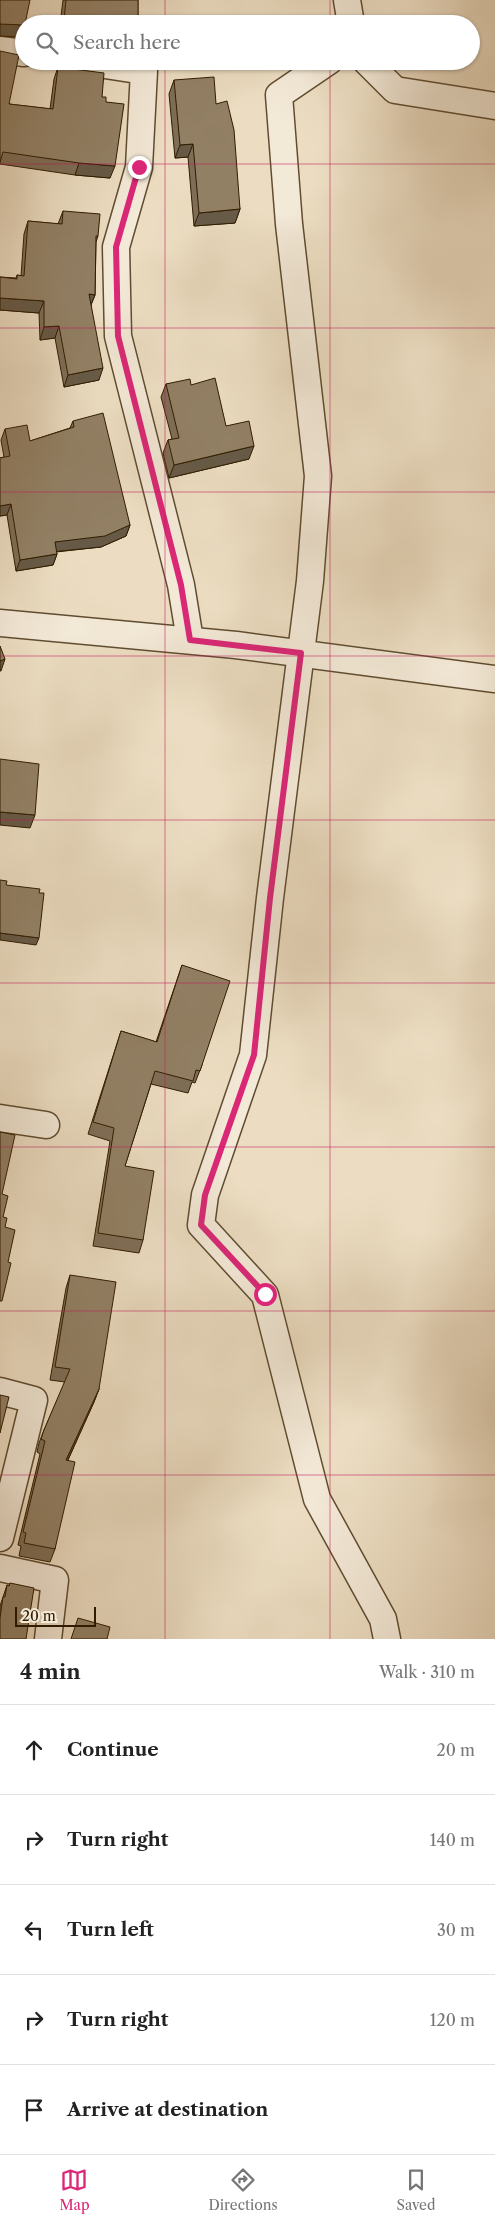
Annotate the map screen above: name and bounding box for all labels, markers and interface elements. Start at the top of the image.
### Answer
search box [15,15,480,70]
icon: search [33,29,61,57]
text: Search here [73,31,181,54]
route end [128,156,151,179]
route start [254,1283,277,1306]
scale bar [15,1604,96,1627]
text: 20 m [22,1607,56,1625]
text: 4 min [20,1659,81,1684]
text: Walk · 310 m [379,1662,475,1682]
icon: ahead [20,1736,48,1764]
text: Continue [67,1738,159,1761]
text: 20 m [436,1740,475,1760]
icon: right [20,1826,48,1854]
text: Turn right [67,1828,168,1851]
text: 140 m [430,1830,475,1850]
icon: left [20,1916,48,1944]
text: Turn left [67,1918,154,1941]
text: 30 m [437,1920,475,1940]
icon: right [20,2006,48,2034]
text: Turn right [67,2008,168,2031]
text: 120 m [430,2010,475,2030]
icon: arrive [20,2096,48,2124]
text: Arrive at destination [67,2098,268,2121]
tab: Map [59,2166,90,2214]
tab: Directions [208,2166,278,2214]
tab: Saved [397,2166,435,2214]

